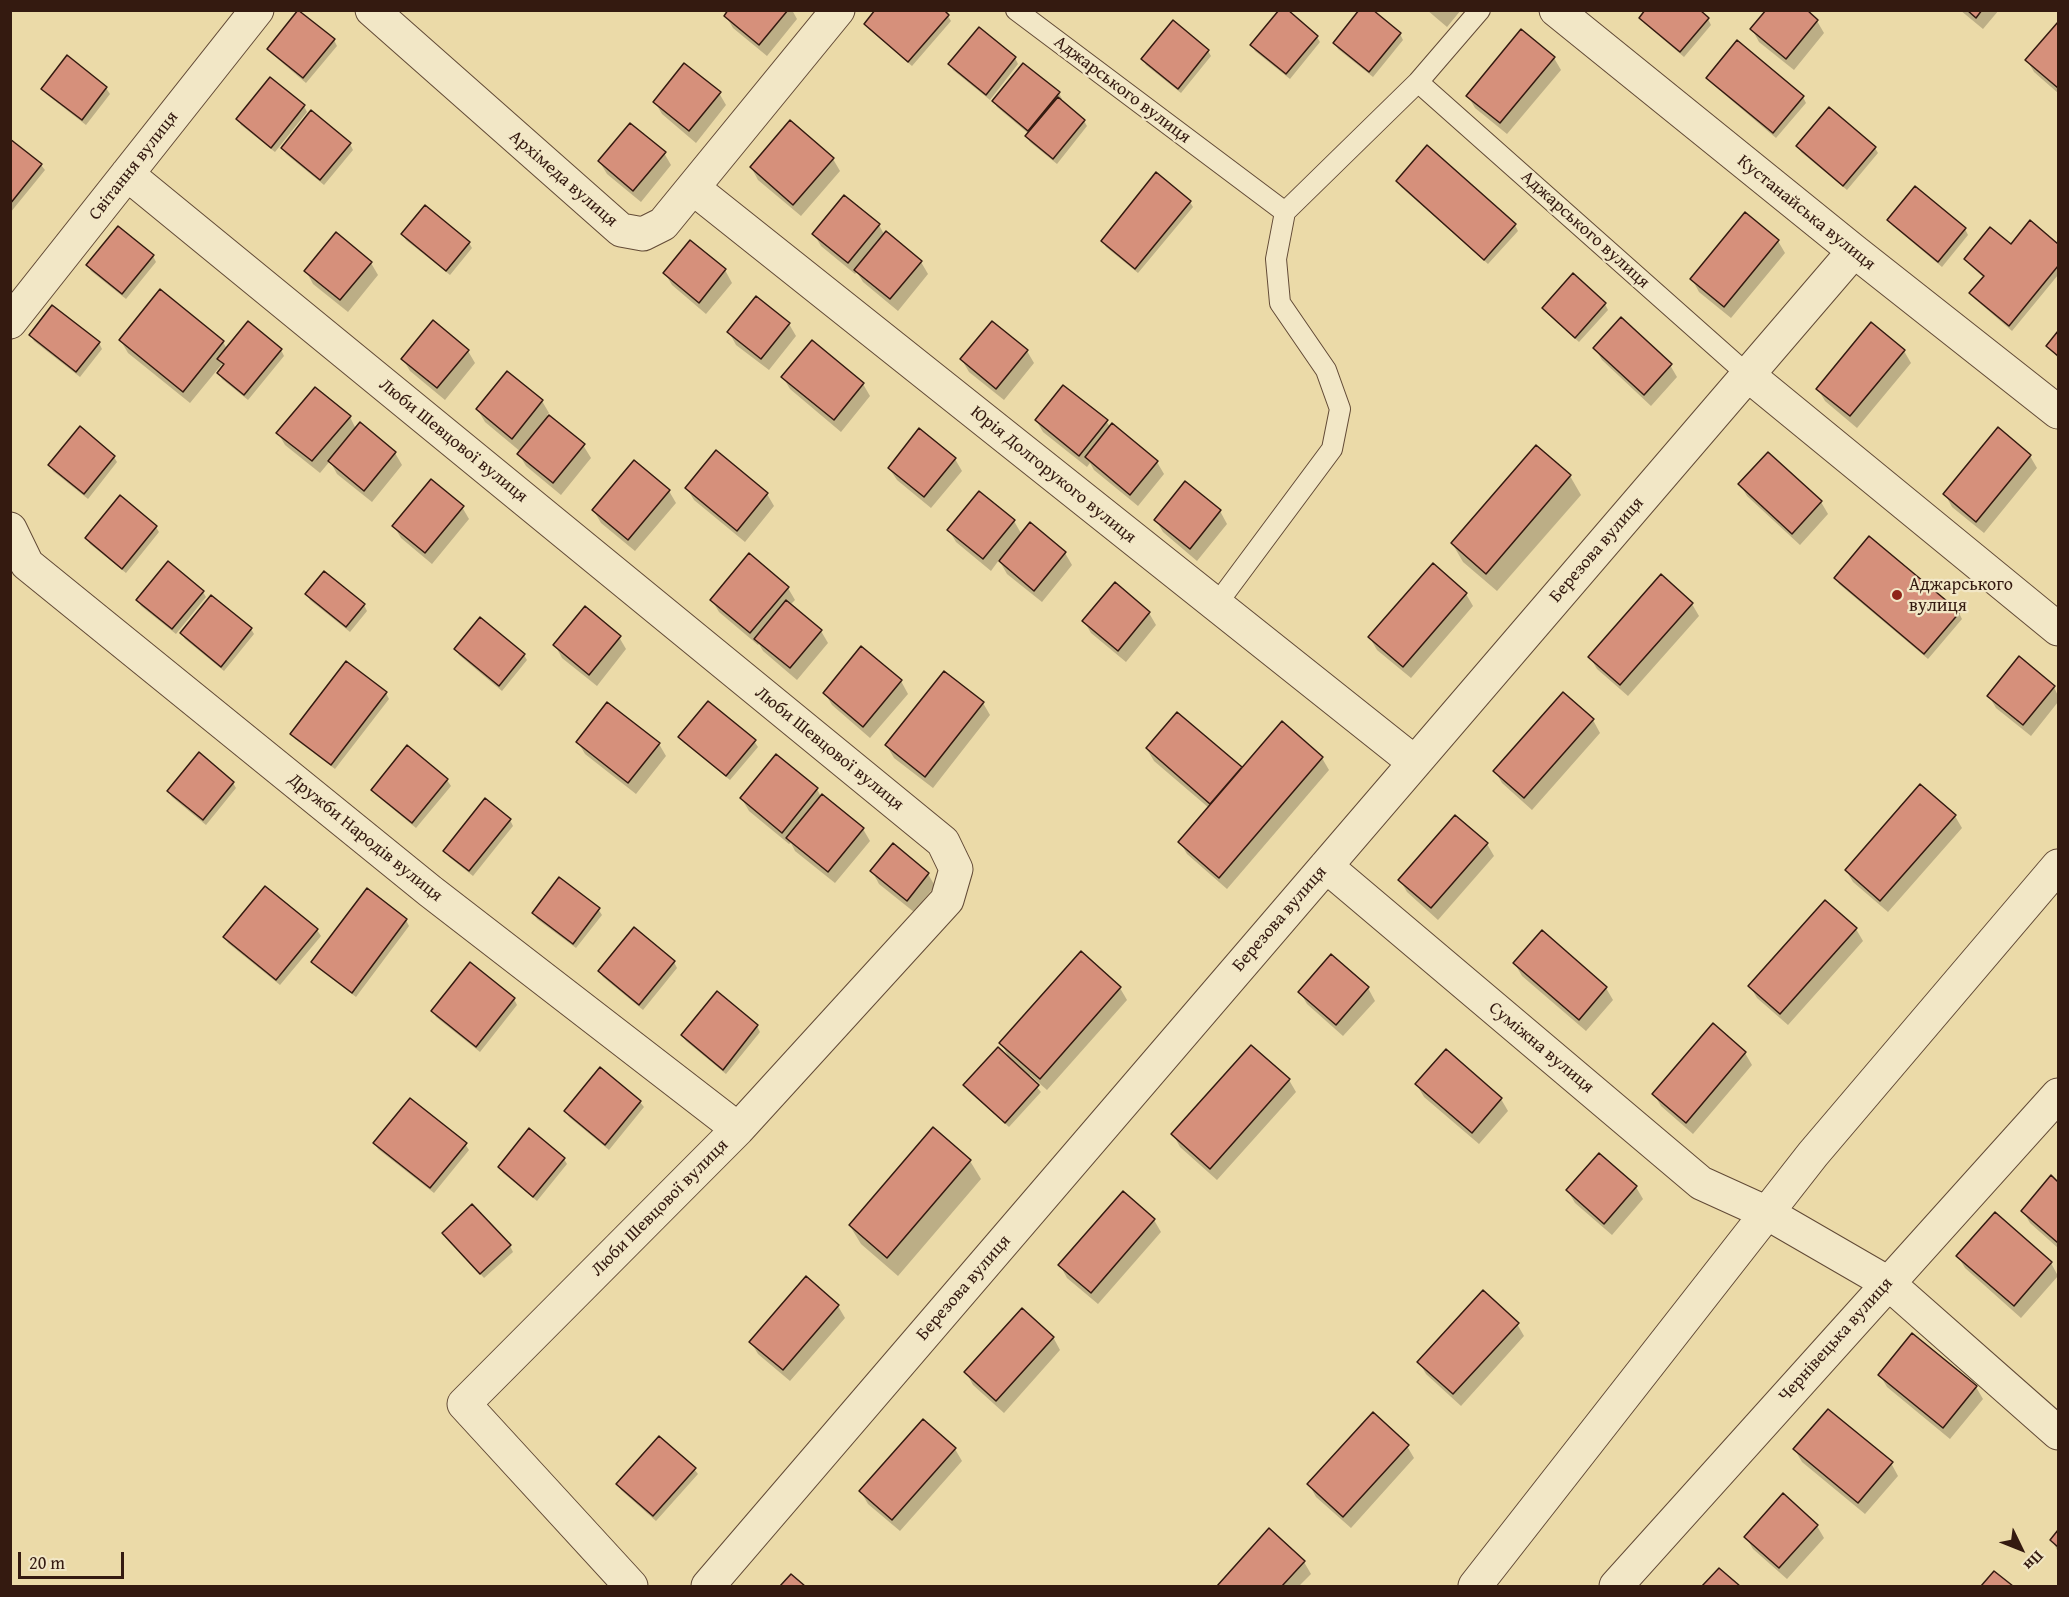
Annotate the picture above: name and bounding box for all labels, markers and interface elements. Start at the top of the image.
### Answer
street label: Аджарського вулиця [1049,31,1195,149]
street label: Світання вулиця [85,107,183,225]
street label: Архімеда вулиця [504,126,622,232]
street label: Кустанайська вулиця [1733,151,1879,275]
street label: Аджарського вулиця [1516,166,1654,294]
street label: Люби Шевцової вулиця [374,374,532,508]
street label: Юрія Долгорукого вулиця [966,402,1140,548]
street label: Березова вулиця [1545,493,1649,607]
place label: Аджарського вулиця [1909,574,2013,616]
marker: Аджарського вулиця [1890,588,1904,602]
street label: Люби Шевцової вулиця [750,682,908,816]
street label: Дружби Народів вулиця [283,769,447,907]
street label: Березова вулиця [1228,862,1332,976]
street label: Суміжна вулиця [1484,998,1598,1098]
street label: Люби Шевцової вулиця [587,1135,733,1281]
street label: Березова вулиця [912,1231,1016,1345]
street label: Чернівецька вулиця [1774,1273,1898,1407]
north arrow [1991,1519,2051,1579]
scale bar [21,1540,128,1578]
text: Пн [2018,1546,2050,1577]
text: 20 m [29,1549,65,1576]

